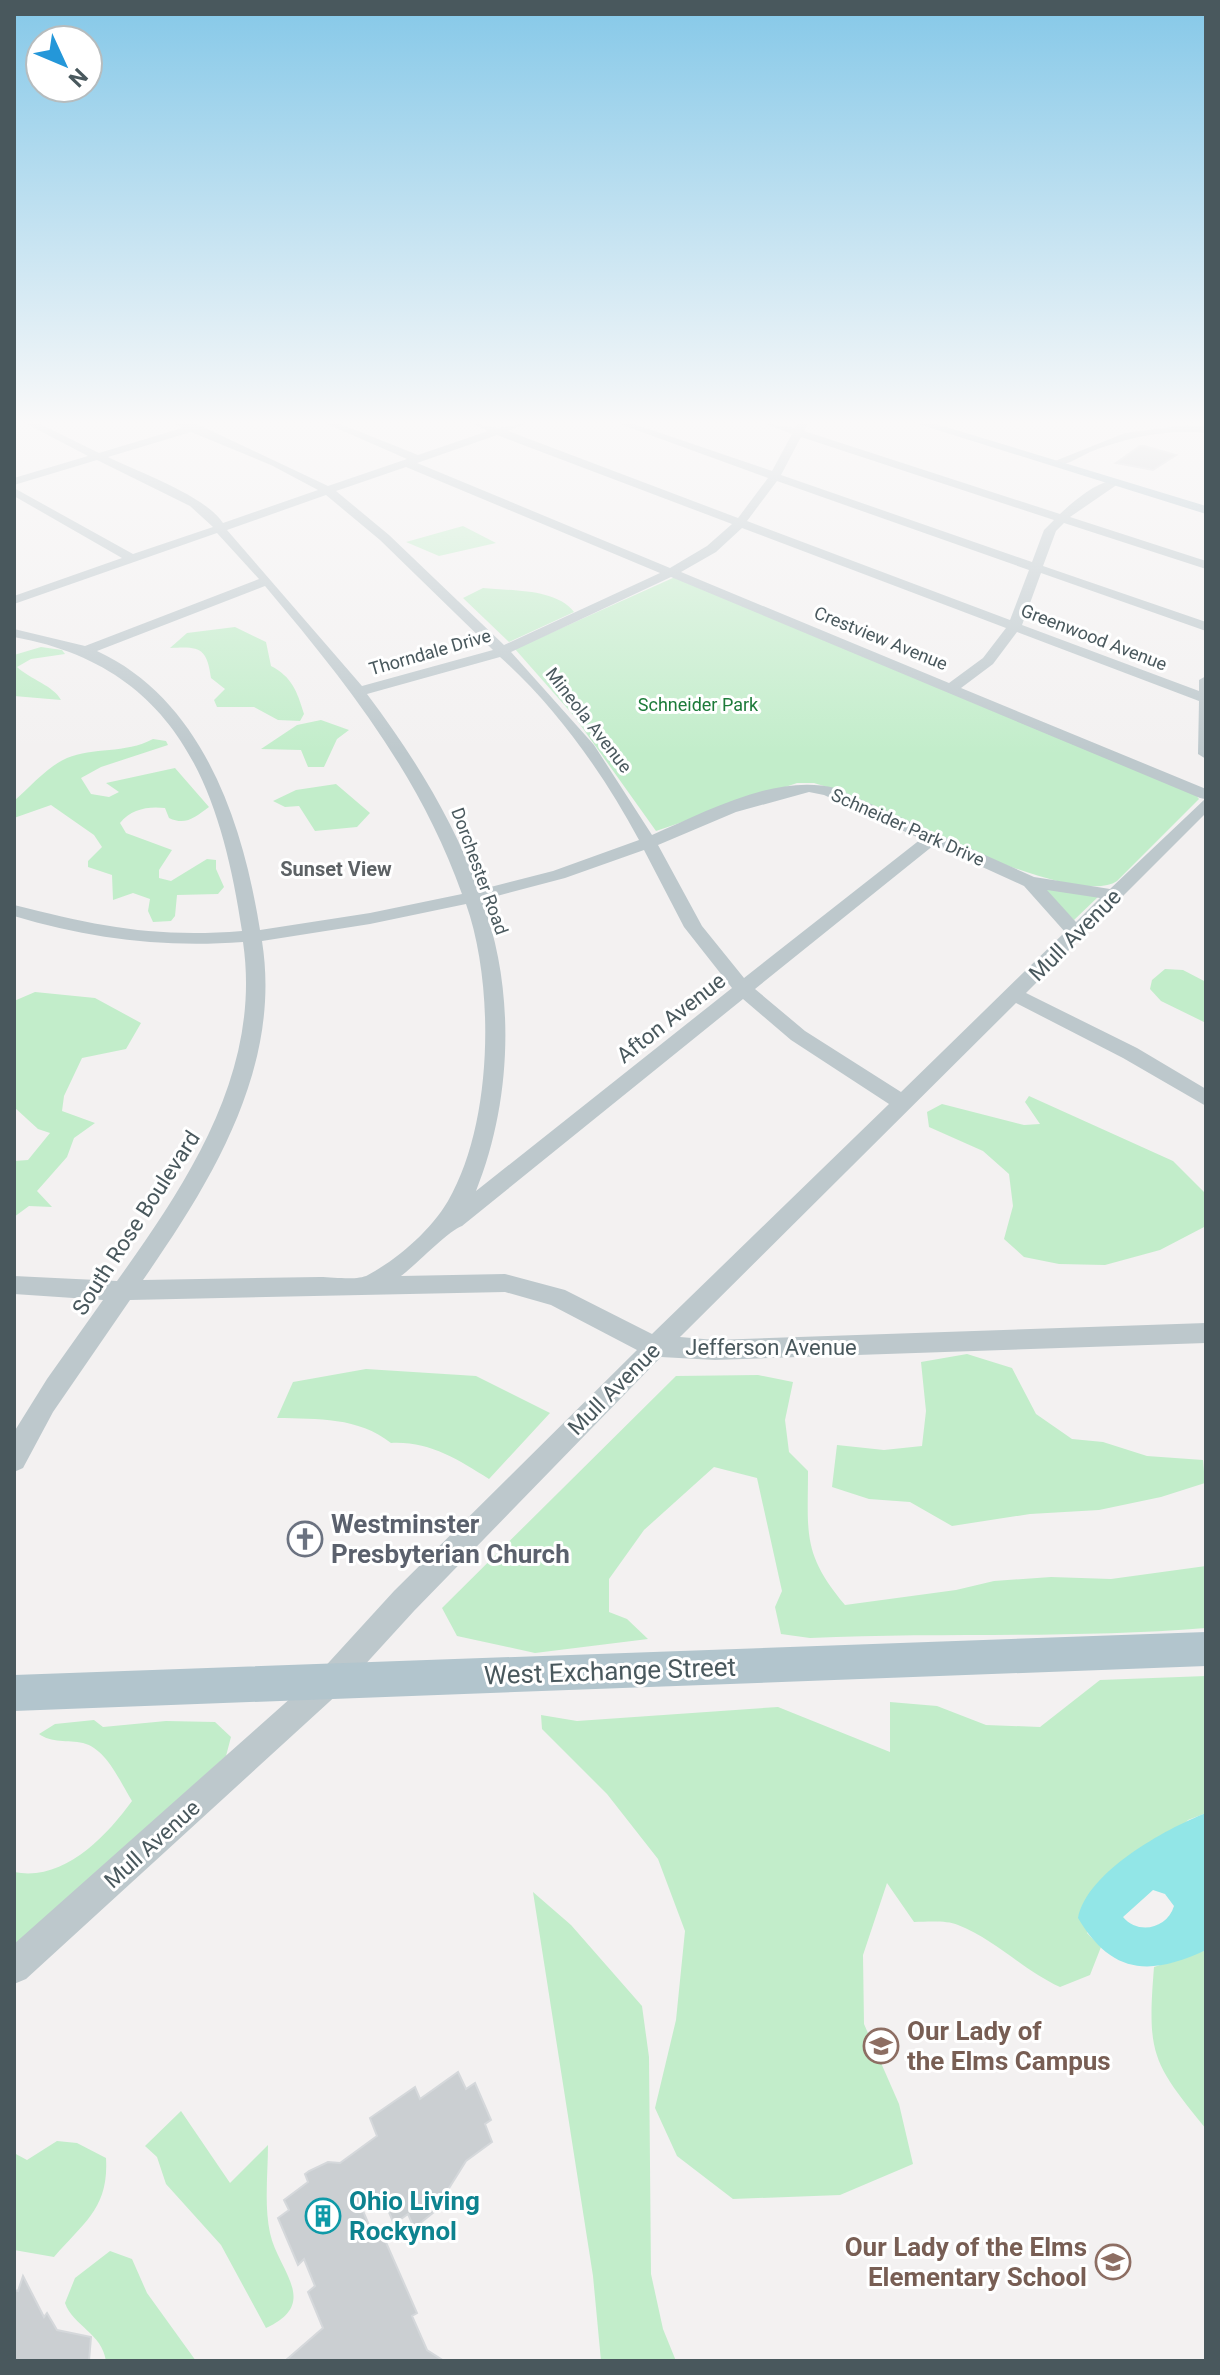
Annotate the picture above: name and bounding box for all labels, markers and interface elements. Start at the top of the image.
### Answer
north arrow [24,24,104,104]
text: N [64,63,92,92]
street label: Greenwood Avenue [1018,599,1170,675]
street label: Crestview Avenue [811,602,951,674]
street label: Thorndale Drive [367,625,493,679]
street label: Mineola Avenue [542,663,636,777]
park label: Schneider Park [638,694,759,715]
street label: Schneider Park Drive [828,784,988,870]
street label: Dorchester Road [447,805,513,937]
district label: Sunset View [280,857,392,881]
street label: Mull Avenue [1024,884,1126,986]
street label: Afton Avenue [612,968,730,1068]
street label: South Rose Boulevard [67,1126,205,1320]
street label: Jefferson Avenue [685,1335,857,1360]
street label: Mull Avenue [563,1338,665,1440]
place label: Westminster Presbyterian Church [331,1509,570,1569]
church icon: Westminster Presbyterian Church [286,1520,324,1558]
street label: West Exchange Street [483,1652,737,1690]
street label: Mull Avenue [99,1795,205,1893]
place label: Our Lady of the Elms Campus [907,2016,1111,2076]
school or university icon: Our Lady of the Elms Campus [862,2027,900,2065]
place label: Ohio Living Rockynol [349,2186,480,2246]
building icon: Ohio Living Rockynol [304,2197,342,2235]
place label: Our Lady of the Elms Elementary School [845,2232,1087,2292]
school or university icon: Our Lady of the Elms Elementary School [1094,2243,1132,2281]

